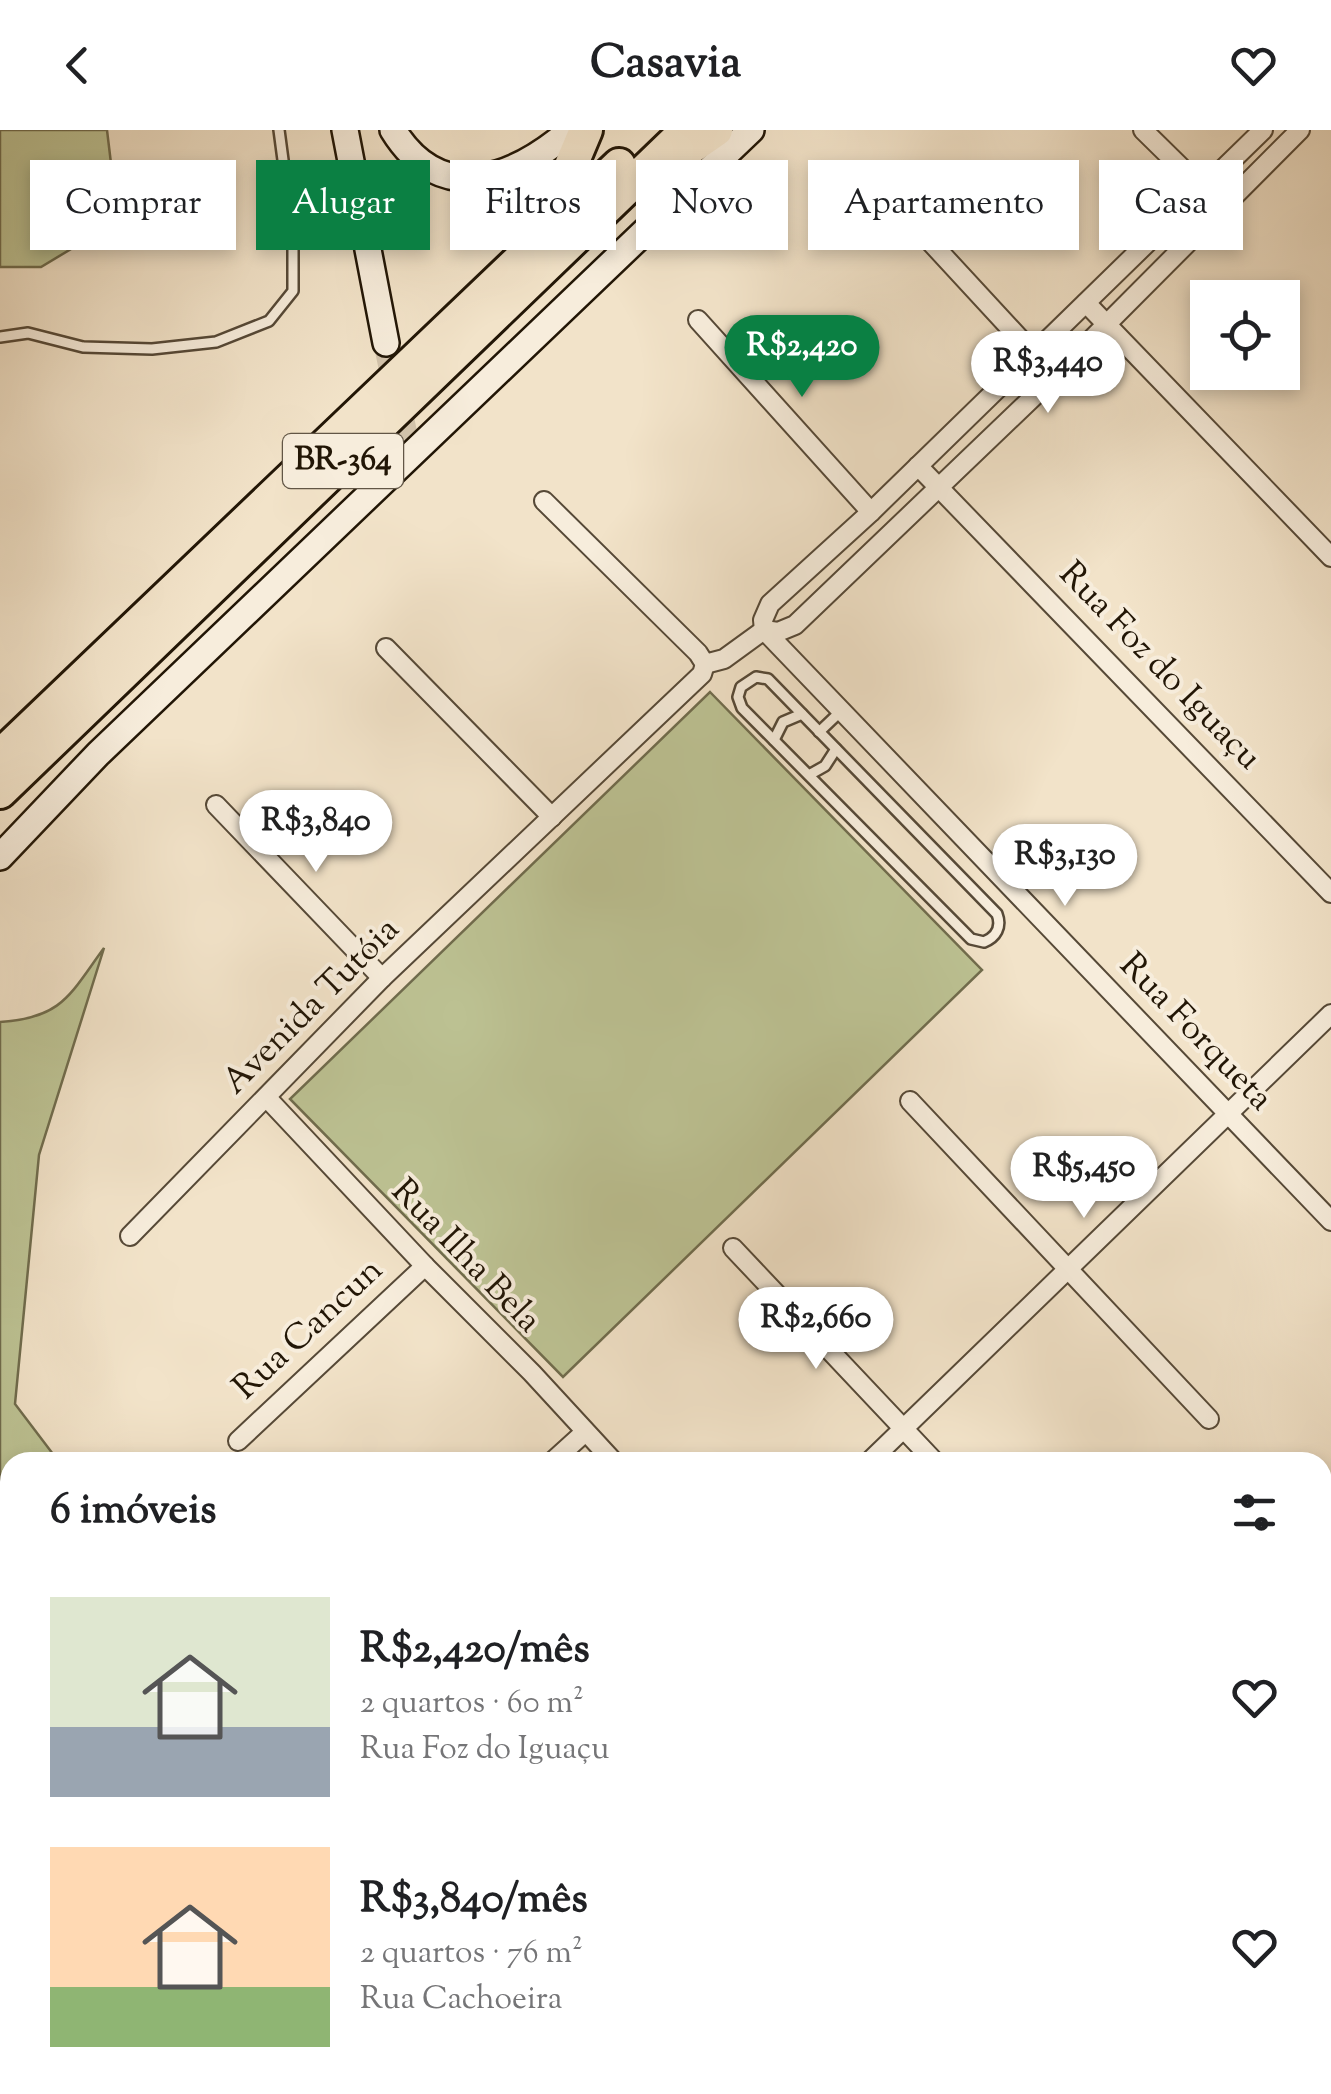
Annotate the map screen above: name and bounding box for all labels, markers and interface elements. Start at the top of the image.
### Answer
text: Casavia [590,33,741,98]
icon: back [50,38,105,93]
icon: heart [1226,38,1281,93]
chip: Comprar [30,160,236,250]
chip: Alugar [256,160,430,250]
chip: Filtros [450,160,616,250]
chip: Novo [636,160,788,250]
chip: Apartamento [808,160,1079,250]
chip: Casa [1099,160,1243,250]
map controls [1190,280,1300,390]
button: locate [1190,280,1300,390]
pin: R$2,420 [710,315,894,400]
text: R$2,420 [746,324,858,370]
pin: R$3,440 [956,331,1140,416]
text: R$3,440 [993,340,1103,386]
road number: BR-364 [283,434,403,488]
street label: Rua Foz do Iguaçu [1046,551,1272,783]
pin: R$3,840 [224,790,408,875]
text: R$3,840 [261,799,371,845]
pin: R$3,130 [973,824,1157,909]
text: R$3,130 [1014,833,1116,879]
street label: Avenida Tutóia [212,907,412,1107]
street label: Rua Forqueta [1106,942,1284,1124]
pin: R$5,450 [992,1136,1176,1221]
text: R$5,450 [1033,1145,1135,1191]
street label: Rua Ilha Bela [378,1168,552,1346]
street label: Rua Cancun [223,1247,395,1413]
pin: R$2,660 [724,1287,908,1372]
text: R$2,660 [760,1296,872,1342]
text: 6 imóveis [50,1482,217,1542]
icon: filters [1227,1485,1282,1540]
text: R$2,420/mês [360,1621,590,1681]
icon: home [130,1637,250,1757]
icon: heart [1227,1670,1282,1725]
text: 2 quartos · 60 m² [360,1681,584,1727]
text: Rua Foz do Iguaçu [360,1727,610,1773]
text: R$3,840/mês [360,1871,588,1931]
icon: home [130,1887,250,2007]
icon: heart [1227,1920,1282,1975]
text: 2 quartos · 76 m² [360,1931,583,1977]
text: Rua Cachoeira [360,1977,563,2023]

